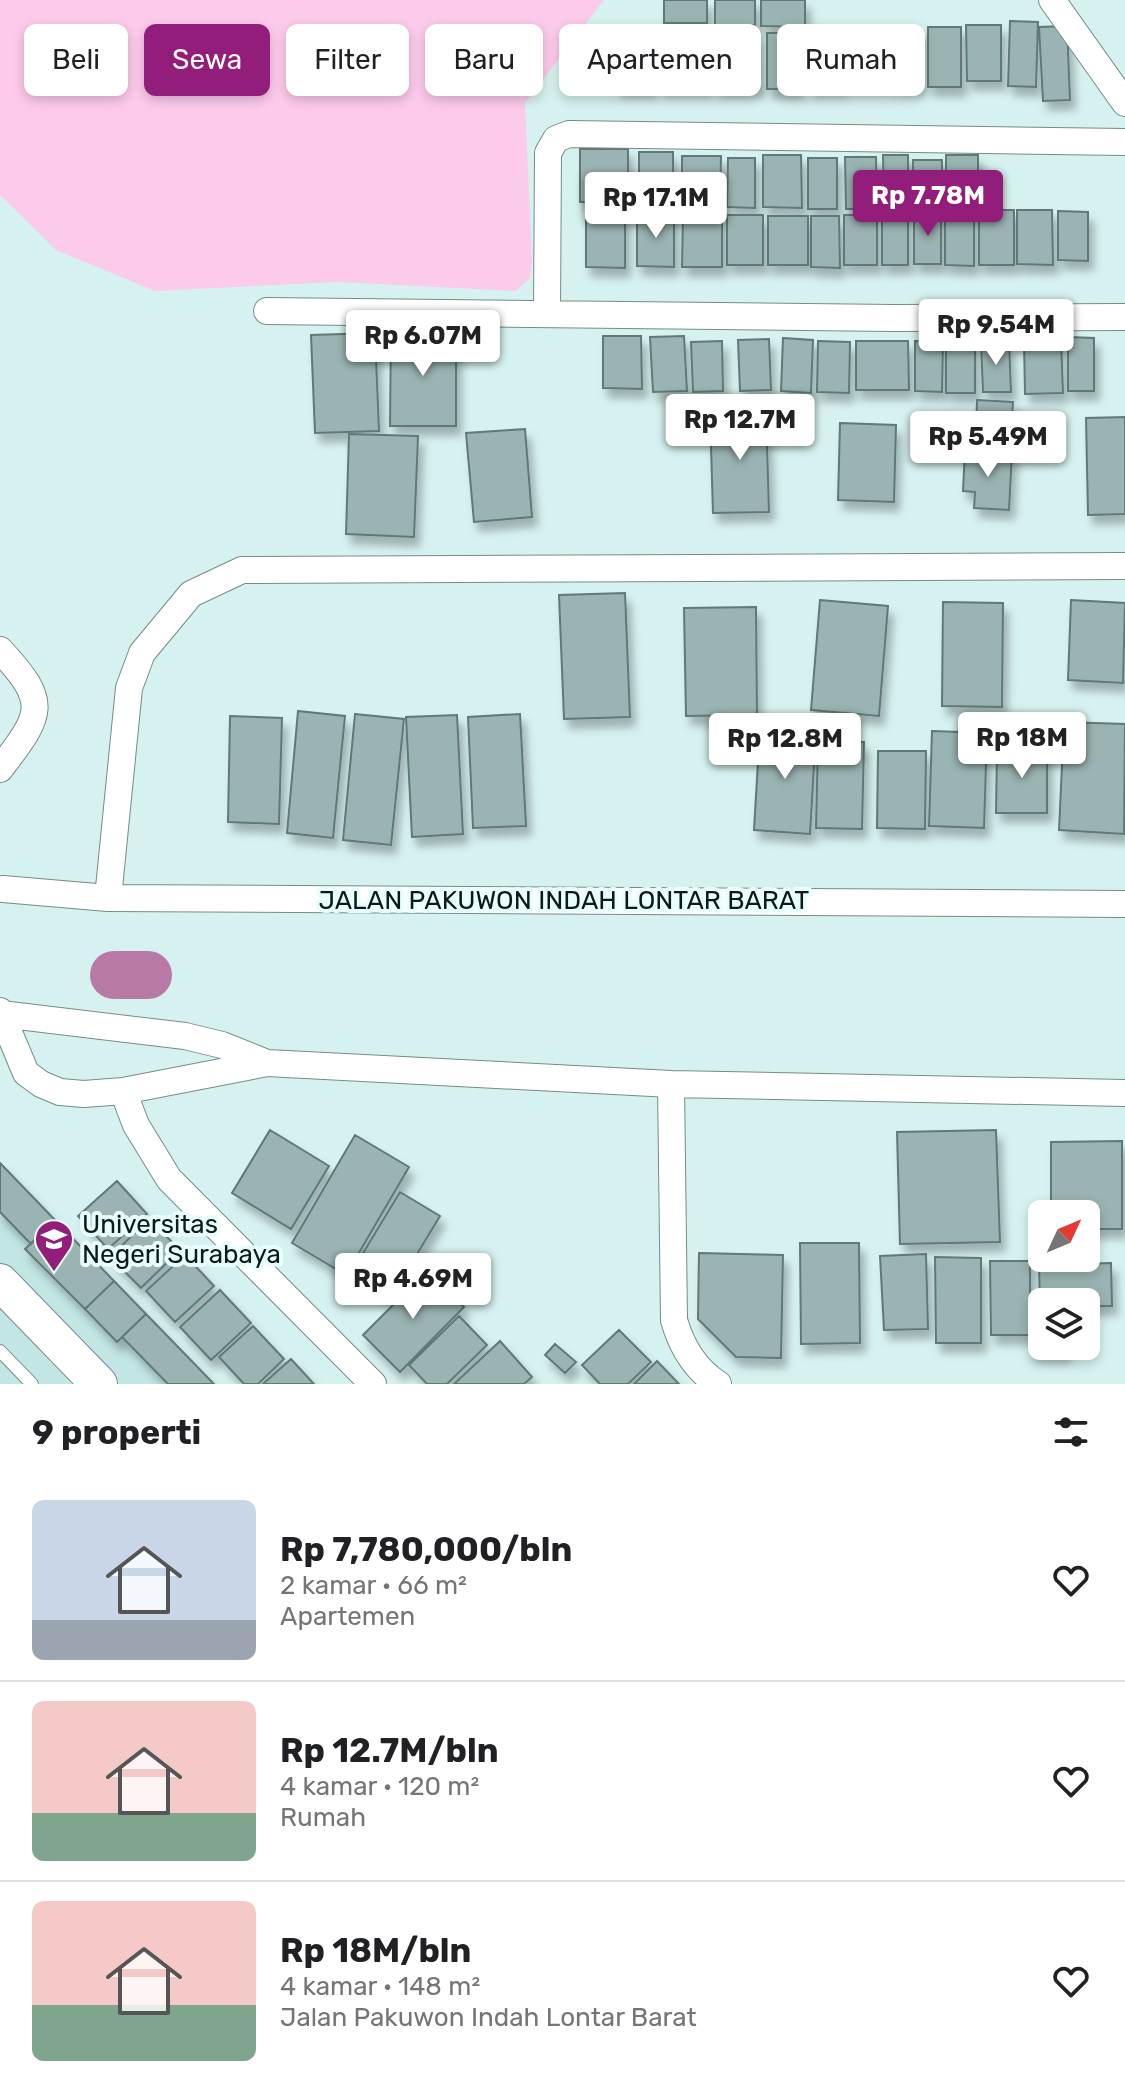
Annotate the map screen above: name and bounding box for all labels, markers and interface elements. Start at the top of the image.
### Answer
chip: Beli [24,24,128,96]
chip: Sewa [144,24,270,96]
chip: Filter [286,24,409,96]
chip: Baru [425,24,543,96]
chip: Apartemen [559,24,761,96]
chip: Rumah [777,24,925,96]
pin: Rp 7.78M [845,170,1011,238]
pin: Rp 17.1M [573,172,739,240]
text: Rp 7.78M [871,180,985,211]
text: Rp 17.1M [603,182,709,213]
pin: Rp 9.54M [913,299,1079,367]
text: Rp 9.54M [937,309,1055,340]
pin: Rp 6.07M [340,310,506,378]
text: Rp 6.07M [364,320,482,351]
pin: Rp 12.7M [657,394,823,462]
text: Rp 12.7M [684,404,796,435]
pin: Rp 5.49M [905,411,1071,479]
text: Rp 5.49M [928,421,1048,452]
pin: Rp 18M [957,712,1087,780]
pin: Rp 12.8M [702,713,868,781]
text: Rp 18M [976,722,1068,753]
text: Rp 12.8M [727,723,843,754]
street label: JALAN PAKUWON INDAH LONTAR BARAT [319,885,809,916]
north arrow [1028,1200,1100,1272]
map controls [1028,1200,1100,1360]
place label: Universitas Negeri Surabaya [82,1209,281,1270]
school or university icon: Universitas Negeri Surabaya [33,1218,75,1273]
pin: Rp 4.69M [330,1253,496,1321]
text: Rp 4.69M [353,1263,473,1294]
button: layers [1028,1288,1100,1360]
icon: filters [1049,1410,1093,1454]
text: 9 properti [32,1412,201,1453]
text: Rp 7,780,000/bln [280,1529,572,1570]
icon: home [96,1532,192,1628]
icon: heart [1049,1558,1093,1602]
text: 2 kamar · 66 m² [280,1570,467,1601]
text: Apartemen [280,1601,415,1632]
text: Rp 12.7M/bln [280,1730,499,1771]
icon: home [96,1733,192,1829]
icon: heart [1049,1759,1093,1803]
text: 4 kamar · 120 m² [280,1771,479,1802]
text: Rumah [280,1802,366,1833]
text: Rp 18M/bln [280,1930,471,1971]
icon: home [96,1933,192,2029]
icon: heart [1049,1959,1093,2003]
text: 4 kamar · 148 m² [280,1971,480,2002]
text: Jalan Pakuwon Indah Lontar Barat [280,2002,697,2033]

